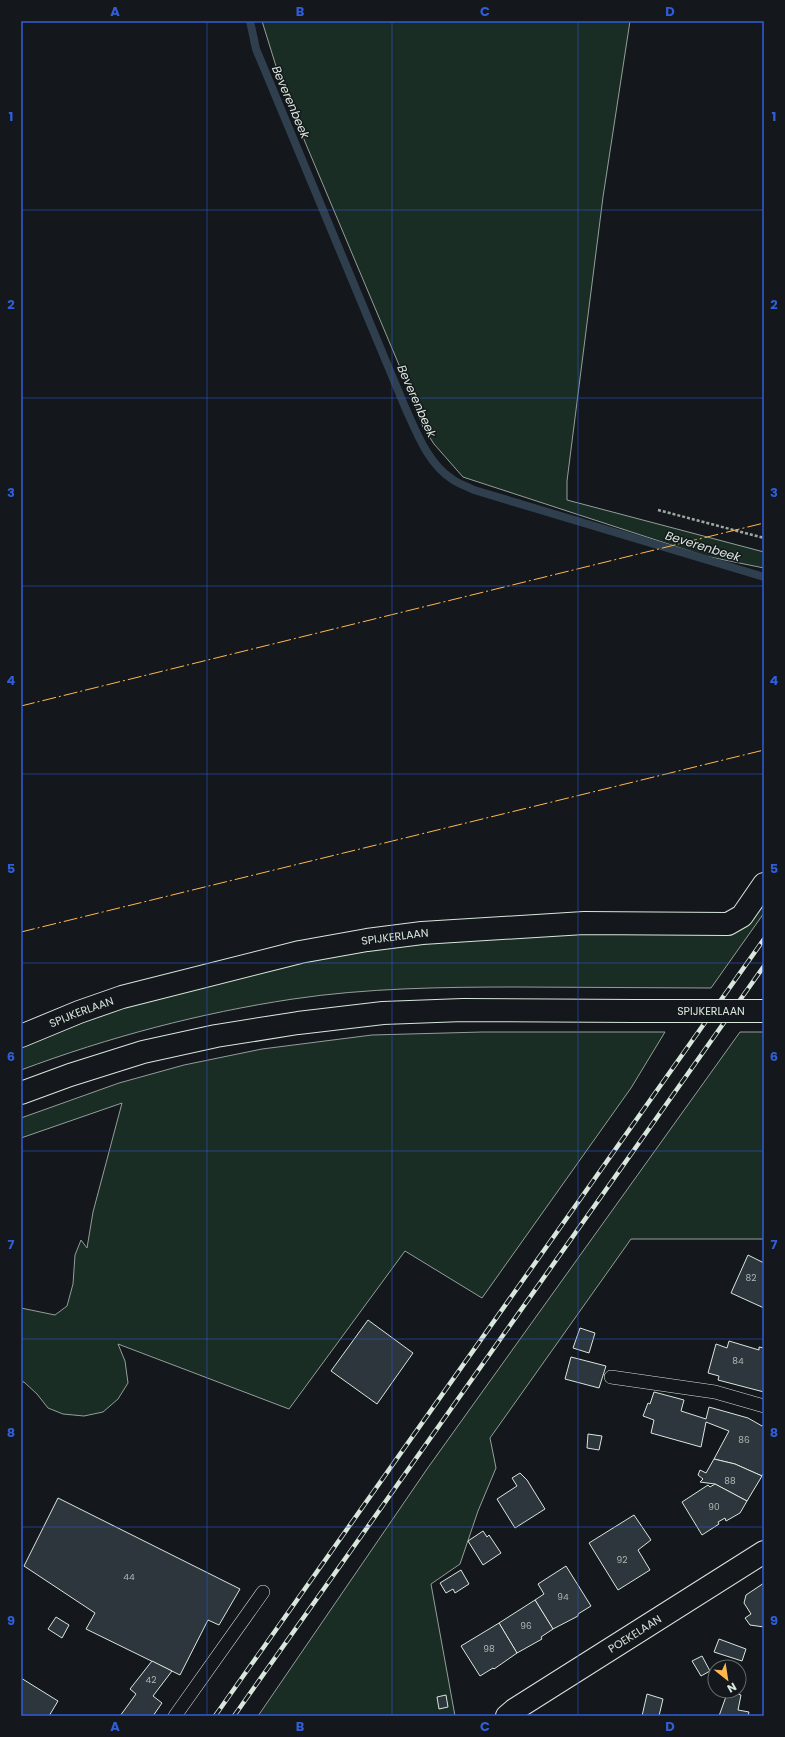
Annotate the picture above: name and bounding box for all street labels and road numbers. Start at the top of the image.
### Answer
street label: SPIJKERLAAN [360,925,429,949]
street label: SPIJKERLAAN [47,993,116,1031]
street label: SPIJKERLAAN [677,1003,745,1019]
street label: POEKELAAN [605,1611,664,1657]

